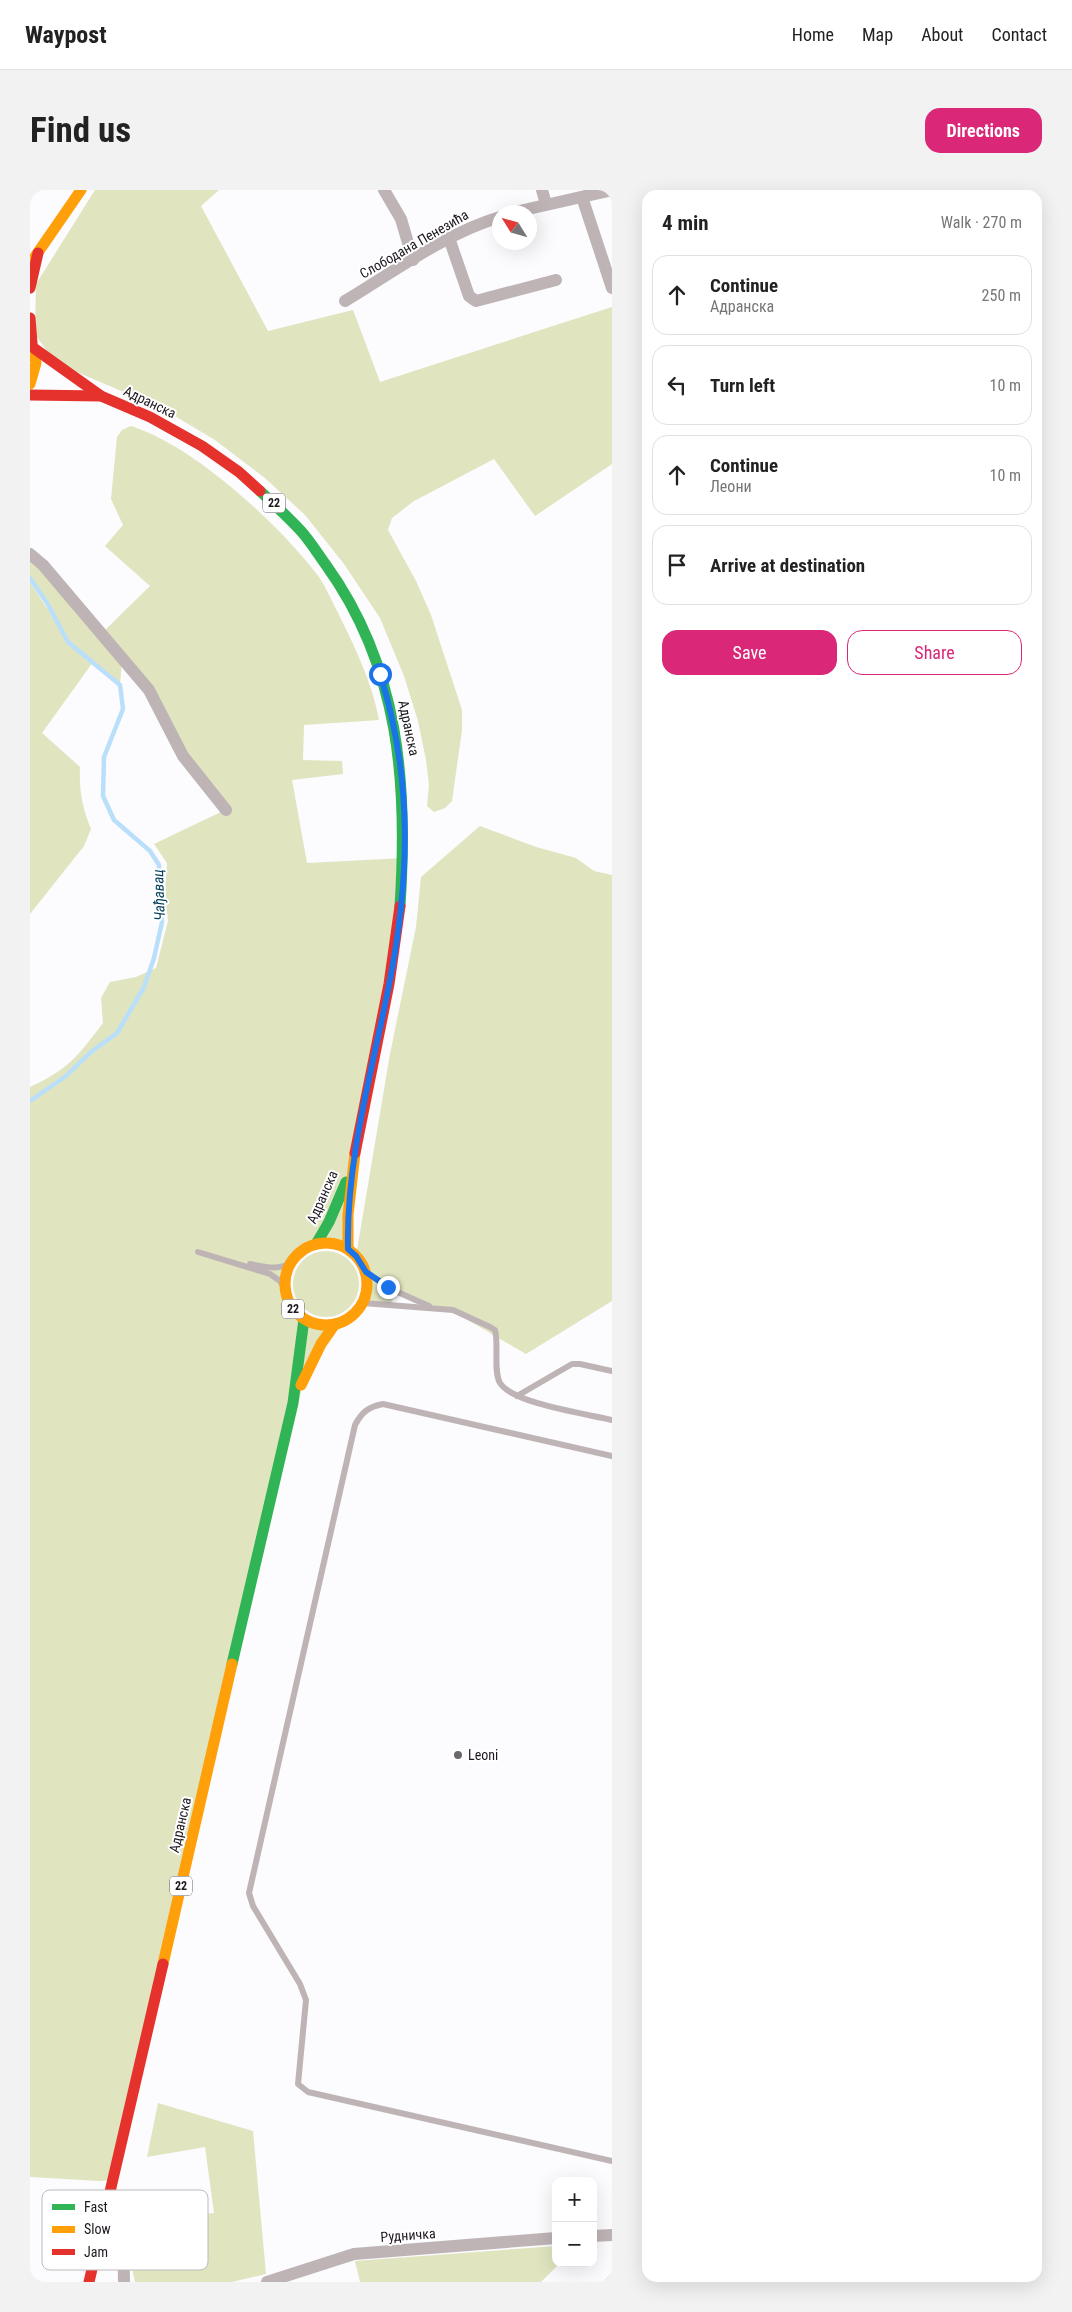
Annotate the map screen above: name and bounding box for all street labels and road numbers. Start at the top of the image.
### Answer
street label: Слободана Пенезића [357,206,471,282]
street label: Адранска [121,382,179,422]
road number: 22 [263,494,285,512]
street label: Адранска [395,699,423,757]
street label: Адранска [303,1168,341,1226]
road number: 22 [282,1300,304,1318]
street label: Адранска [166,1796,194,1854]
road number: 22 [170,1876,192,1895]
street label: Рудничка [380,2225,436,2245]

